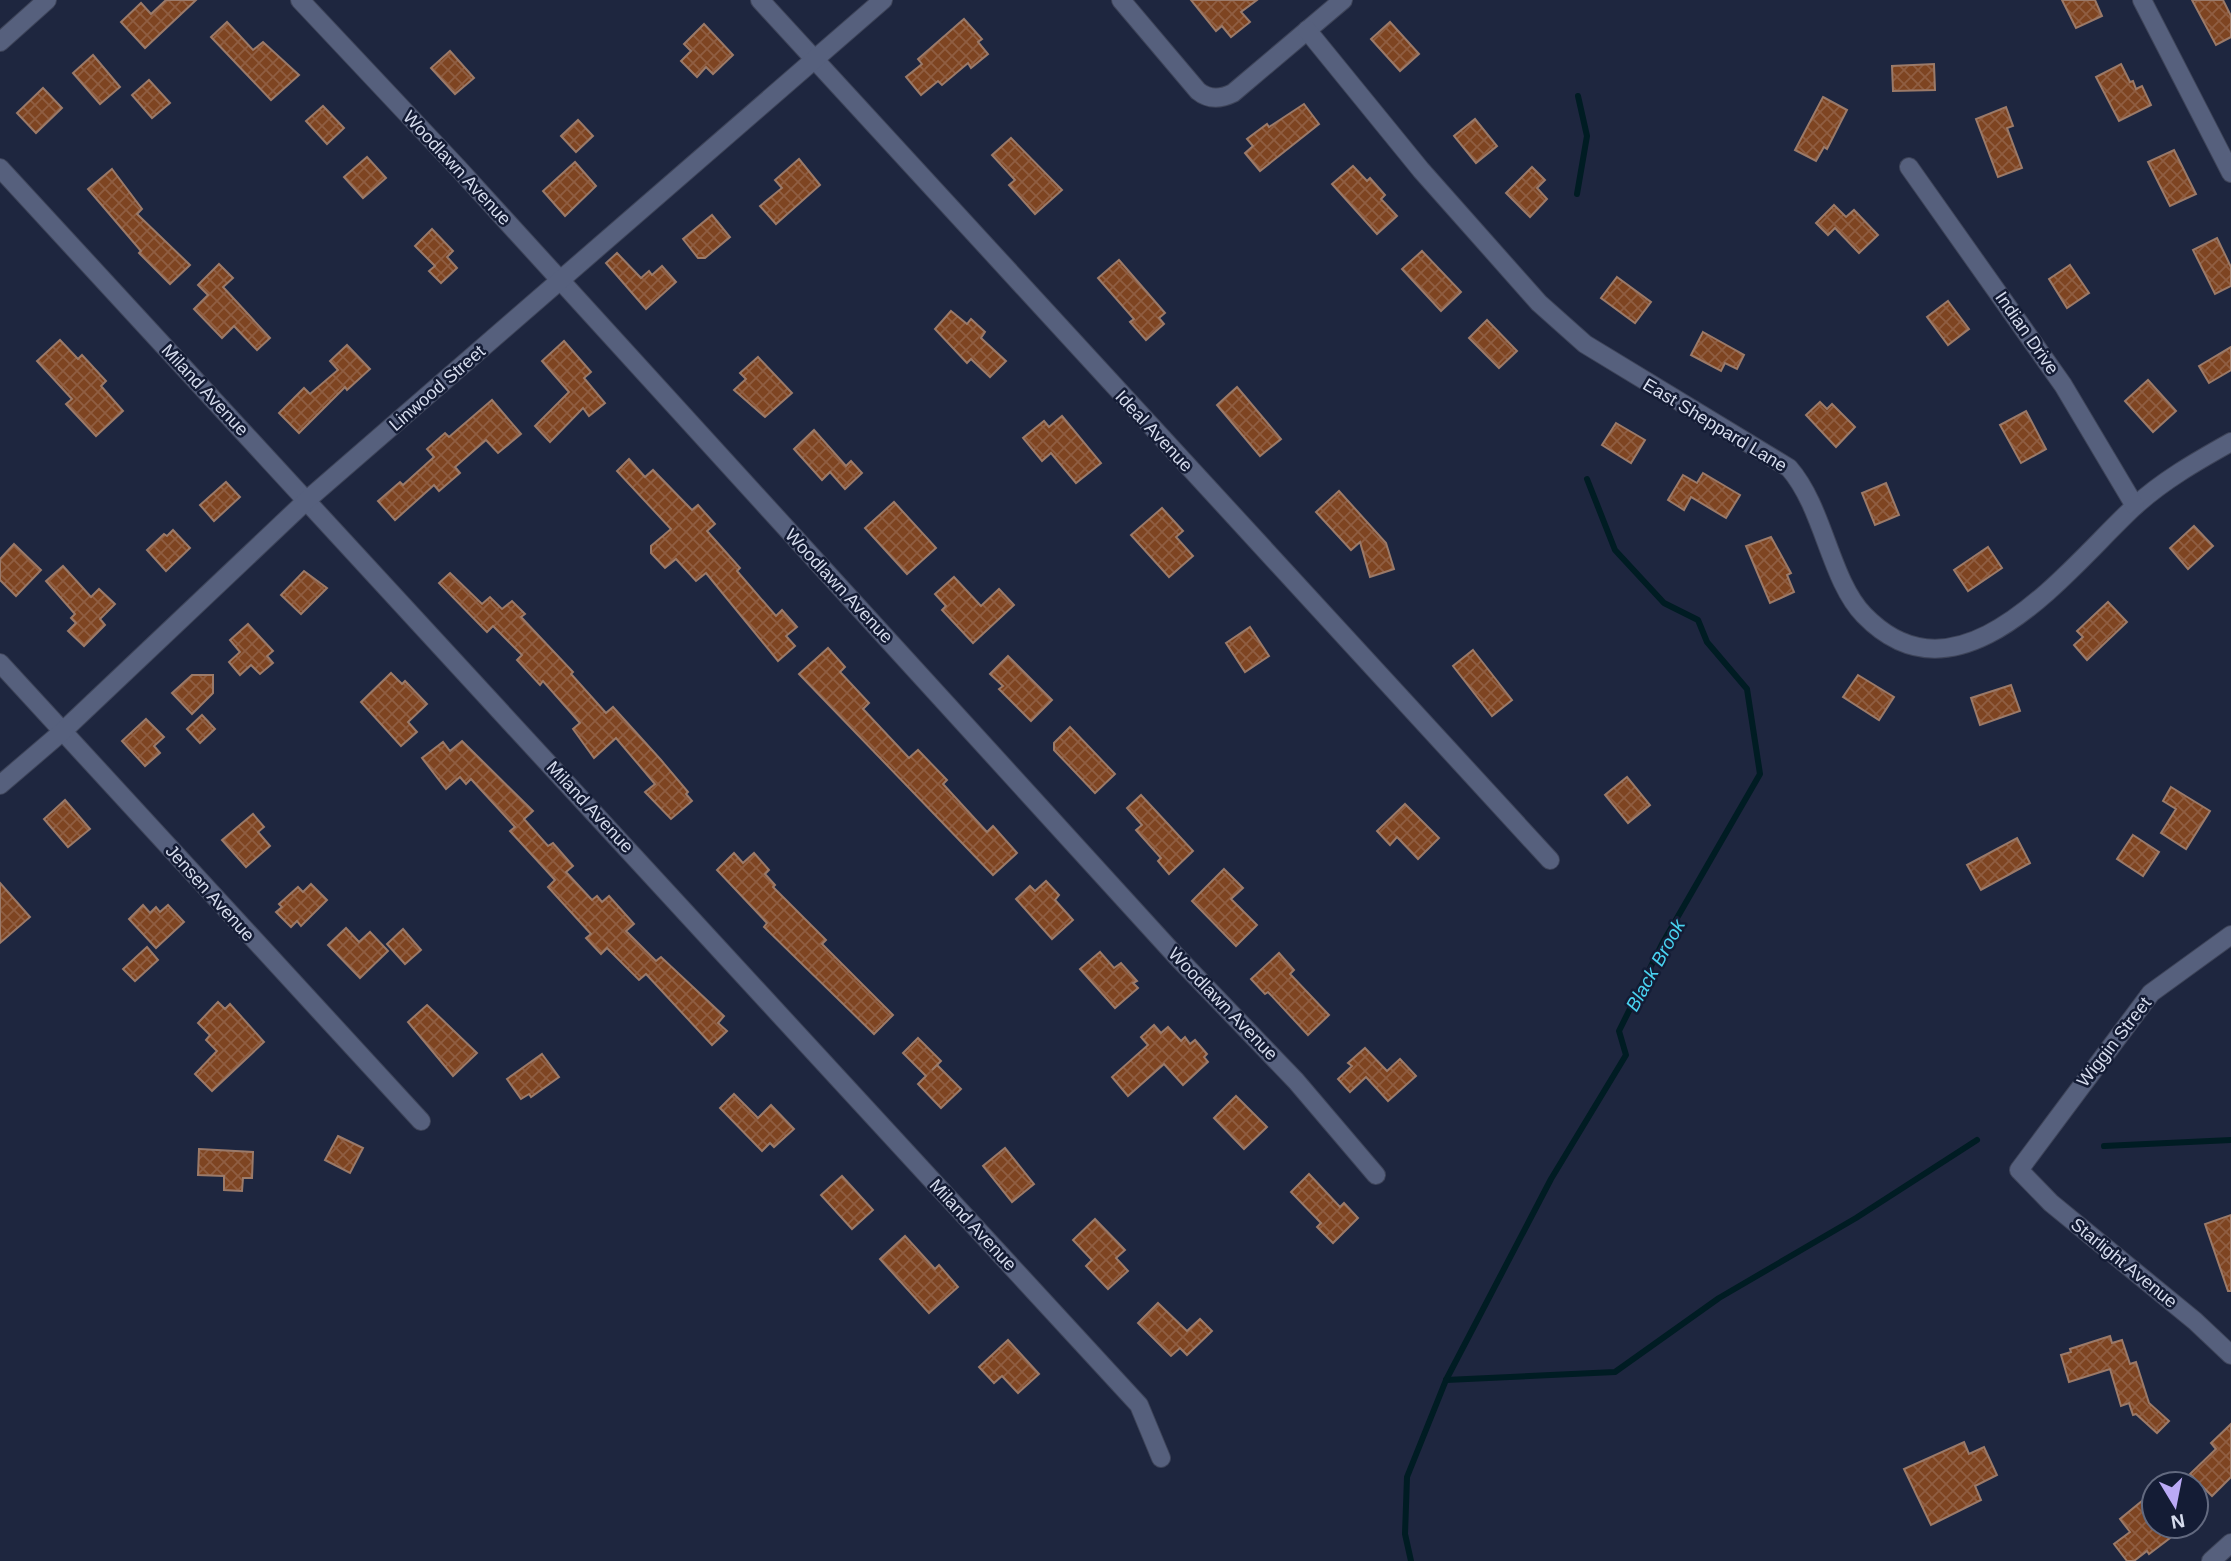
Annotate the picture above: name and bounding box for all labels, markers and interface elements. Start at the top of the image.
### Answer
street label: Woodlawn Avenue [399,107,515,229]
street label: Indian Drive [1991,288,2063,378]
street label: Miland Avenue [158,340,252,440]
street label: Linwood Street [385,341,489,435]
street label: East Sheppard Lane [1640,374,1790,476]
street label: Ideal Avenue [1111,386,1197,476]
street label: Woodlawn Avenue [781,525,897,647]
street label: Miland Avenue [543,757,637,857]
street label: Jensen Avenue [161,841,259,945]
water label: Black Brook [1622,915,1690,1015]
street label: Woodlawn Avenue [1164,944,1282,1064]
street label: Wiggin Street [2073,993,2155,1091]
street label: Miland Avenue [926,1175,1020,1275]
street label: Starlight Avenue [2067,1214,2181,1312]
north arrow [2140,1470,2210,1540]
text: N [2169,1510,2186,1533]

